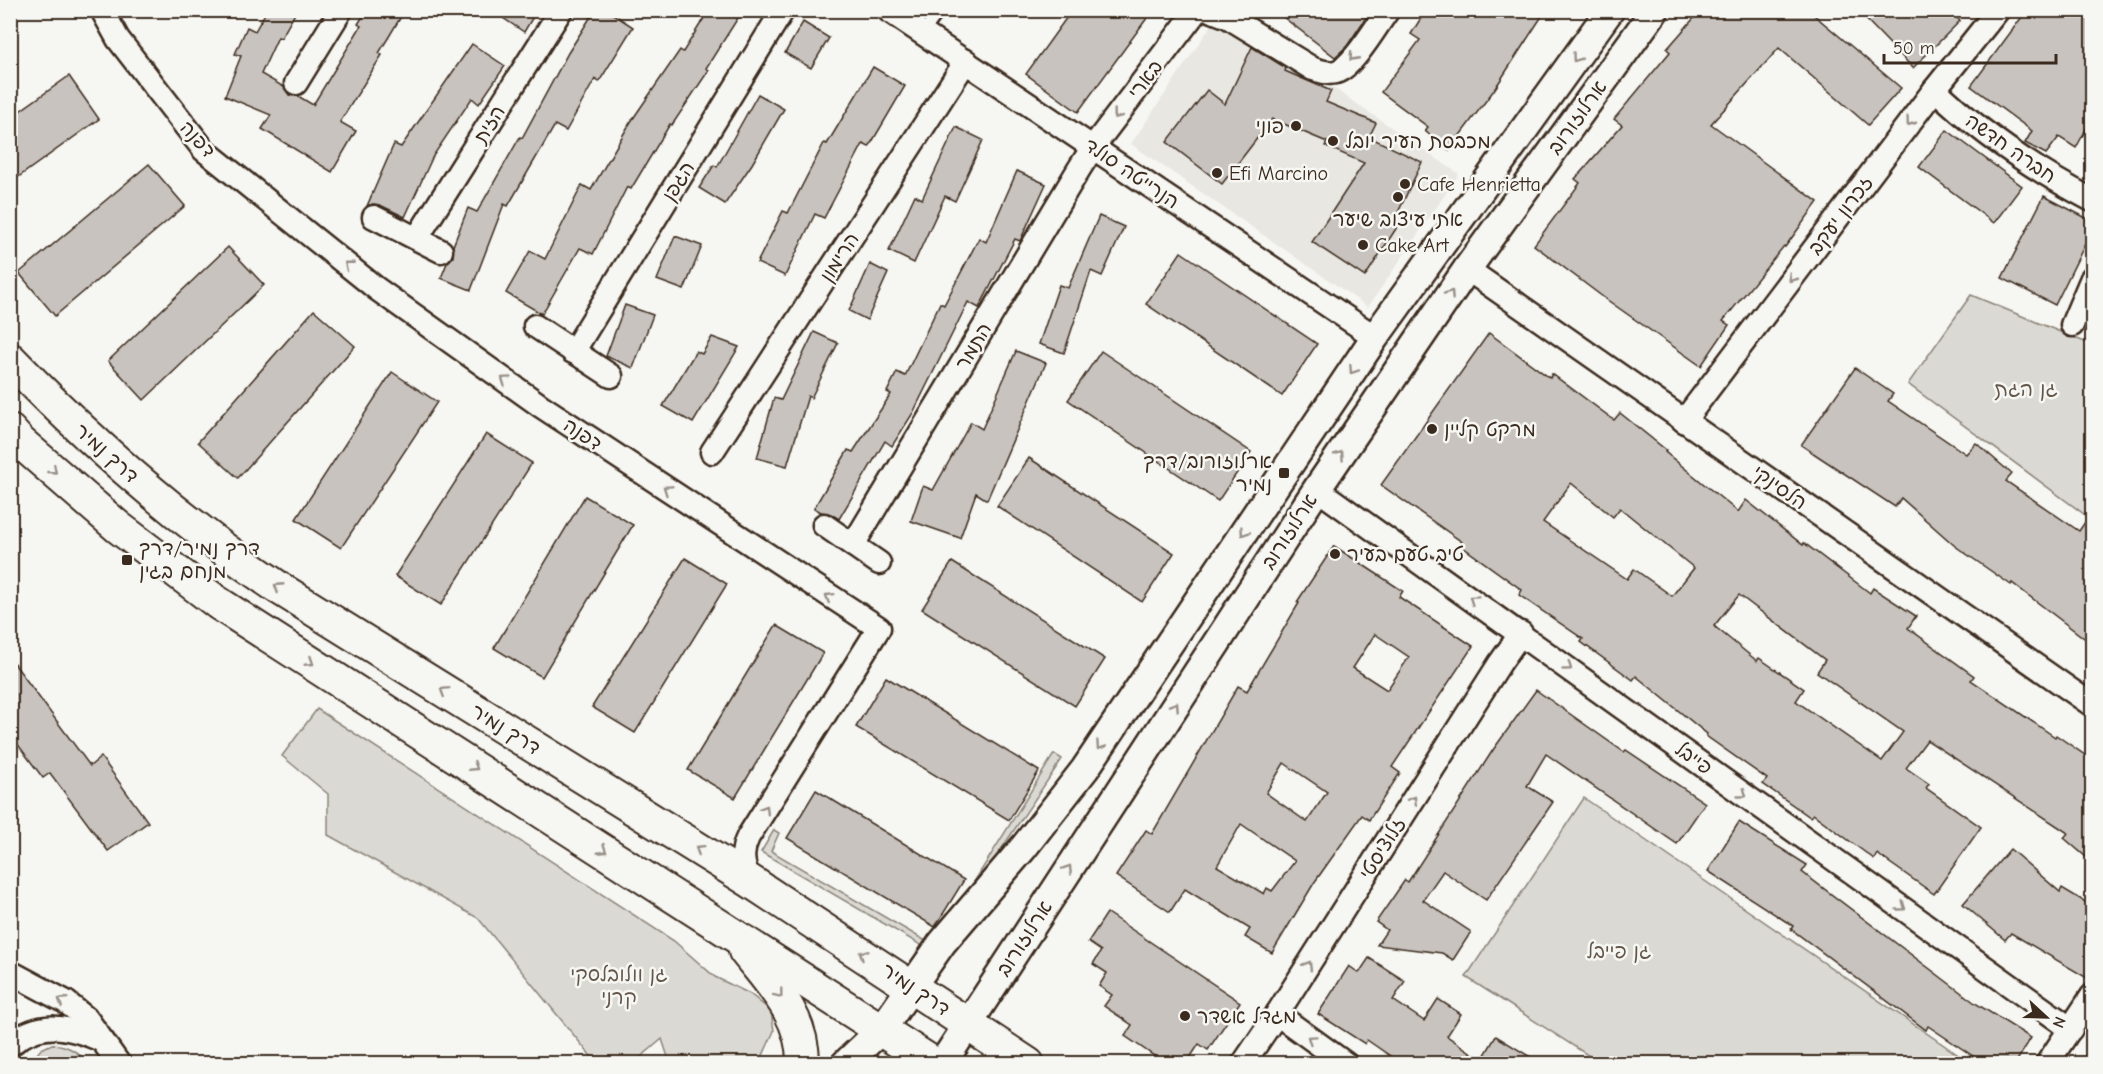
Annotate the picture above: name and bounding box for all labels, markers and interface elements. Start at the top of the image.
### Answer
scale bar [1884,27,2056,65]
text: 50 m [1893,38,1935,59]
one-way arrow [1349,50,1360,61]
one-way arrow [1572,51,1583,62]
street label: בארי [1123,55,1167,103]
street label: ארלוזורוב [1543,76,1612,159]
street label: הזית [468,101,510,148]
one-way arrow [1113,109,1124,120]
street label: חברה חדשה [1961,109,2060,188]
place label: פוני [1256,115,1284,138]
street label: דפנה [175,116,220,163]
one-way arrow [1906,116,1917,127]
marker: פוני [1289,119,1303,133]
place label: מכבסת העיר יובל [1345,130,1491,153]
street label: הנרייטה סולד [1080,133,1183,213]
marker: מכבסת העיר יובל [1326,134,1340,148]
street label: הגפן [657,157,700,206]
place label: Efi Marcino [1229,162,1328,185]
marker: Efi Marcino [1210,166,1224,180]
street label: זכרון יעקב [1803,171,1878,260]
place label: Cafe Henrietta [1417,173,1541,196]
marker: Cafe Henrietta [1398,177,1412,191]
marker: אתי עיצוב שיער [1391,190,1405,204]
place label: אתי עיצוב שיער [1333,208,1463,231]
street label: הרימון [815,228,865,287]
place label: Cake Art [1375,234,1450,257]
marker: Cake Art [1356,238,1370,252]
one-way arrow [344,262,355,273]
one-way arrow [1789,271,1800,282]
one-way arrow [1442,290,1453,301]
street label: התמר [951,319,996,374]
one-way arrow [1349,364,1360,375]
one-way arrow [501,376,512,387]
park label: גן הגת [1994,378,2058,401]
street label: דפנה [559,413,606,456]
place label: מרקט קליין [1444,418,1536,442]
street label: דרך נמיר [70,419,143,488]
marker: מרקט קליין [1425,422,1439,436]
place label: ארלוזורוב/דרך נמיר [1143,450,1272,496]
one-way arrow [1333,451,1344,462]
street label: הלסינקי [1748,460,1811,514]
one-way arrow [46,463,57,474]
marker: ארלוזורוב/דרך נמיר [1277,466,1291,480]
one-way arrow [663,485,674,496]
street label: ארלוזורוב [1257,489,1322,573]
one-way arrow [1240,525,1251,536]
place label: דרך נמיר/דרך מנחם בגין [139,537,260,583]
place label: טיב טעם בעיר [1347,543,1464,566]
marker: טיב טעם בעיר [1328,547,1342,561]
marker: דרך נמיר/דרך מנחם בגין [120,553,134,567]
one-way arrow [274,584,285,595]
one-way arrow [825,593,835,605]
one-way arrow [1469,595,1480,606]
one-way arrow [303,655,314,666]
one-way arrow [1562,660,1573,671]
one-way arrow [440,686,450,698]
street label: דרך נמיר [467,699,545,760]
one-way arrow [1168,702,1179,713]
street label: פייבל [1671,737,1717,779]
one-way arrow [1096,740,1107,751]
one-way arrow [468,760,478,772]
one-way arrow [1737,787,1748,798]
one-way arrow [1405,796,1417,806]
one-way arrow [757,805,769,815]
street label: זלוציסטי [1355,813,1410,883]
one-way arrow [597,843,607,855]
one-way arrow [694,845,705,856]
one-way arrow [1061,865,1072,876]
street label: ארלוזורוב [992,896,1057,980]
one-way arrow [1895,900,1906,911]
park label: גן פייבל [1587,940,1651,963]
one-way arrow [859,950,870,961]
street label: דרך נמיר [877,958,954,1021]
one-way arrow [1301,960,1312,971]
park label: גן וולובלסקי קרני [570,963,668,1010]
one-way arrow [771,987,782,998]
north arrow [2016,987,2076,1047]
one-way arrow [58,996,68,1008]
place label: מגדל אשדר [1197,1005,1297,1028]
marker: מגדל אשדר [1178,1009,1192,1023]
text: N [2049,1014,2069,1030]
one-way arrow [1306,1035,1317,1046]

